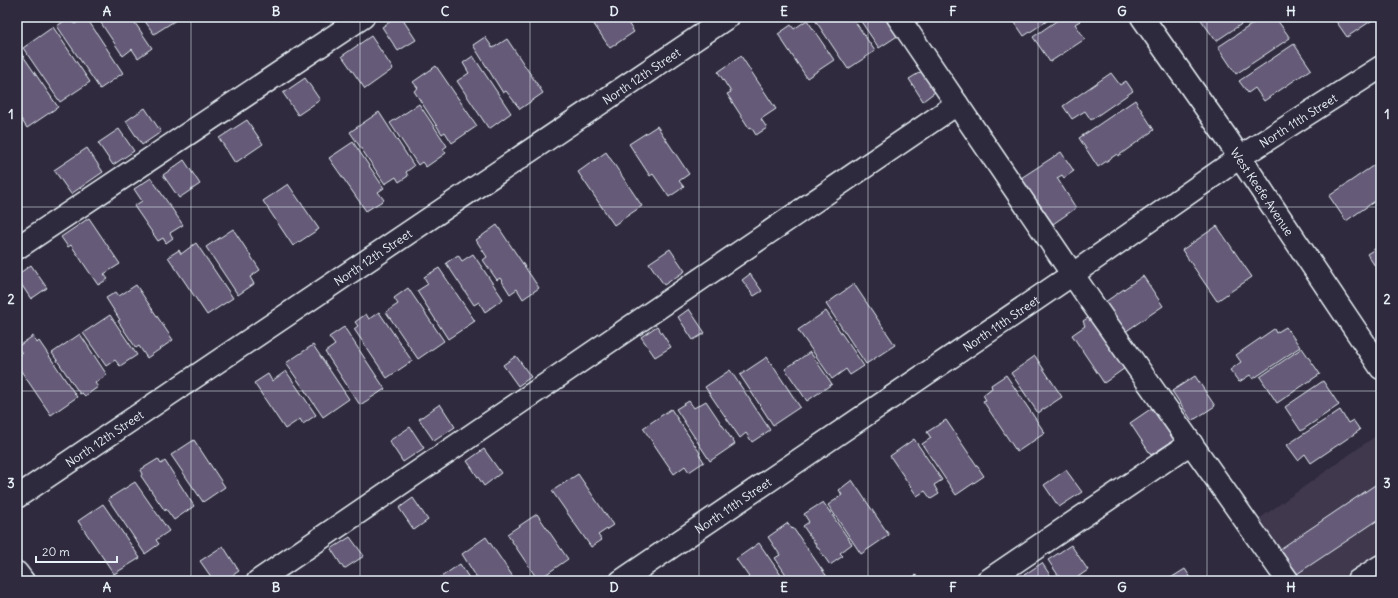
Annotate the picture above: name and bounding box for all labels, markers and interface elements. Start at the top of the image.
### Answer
text: A [103,3,112,20]
text: B [272,3,281,20]
text: C [441,3,450,20]
text: D [609,3,619,20]
text: E [780,3,788,20]
text: F [949,3,957,20]
text: G [1117,3,1127,20]
text: H [1286,3,1296,20]
street label: North 12th Street [599,44,683,107]
street label: North 11th Street [1256,90,1339,150]
text: 1 [8,106,14,123]
text: 1 [1384,106,1390,123]
street label: West Keefe Avenue [1228,145,1297,238]
street label: North 12th Street [331,225,414,289]
text: 2 [7,291,15,308]
text: 2 [1383,291,1391,308]
street label: North 11th Street [960,292,1042,354]
street label: North 12th Street [62,407,146,470]
street label: North 11th Street [692,474,774,536]
text: 3 [7,475,15,492]
text: 3 [1383,475,1391,492]
scale bar [36,538,117,564]
text: 20 m [42,544,70,559]
text: A [103,579,112,596]
text: B [272,579,281,596]
text: C [441,579,450,596]
text: D [609,579,619,596]
text: E [780,579,788,596]
text: F [949,579,957,596]
text: G [1117,579,1127,596]
text: H [1286,579,1296,596]

